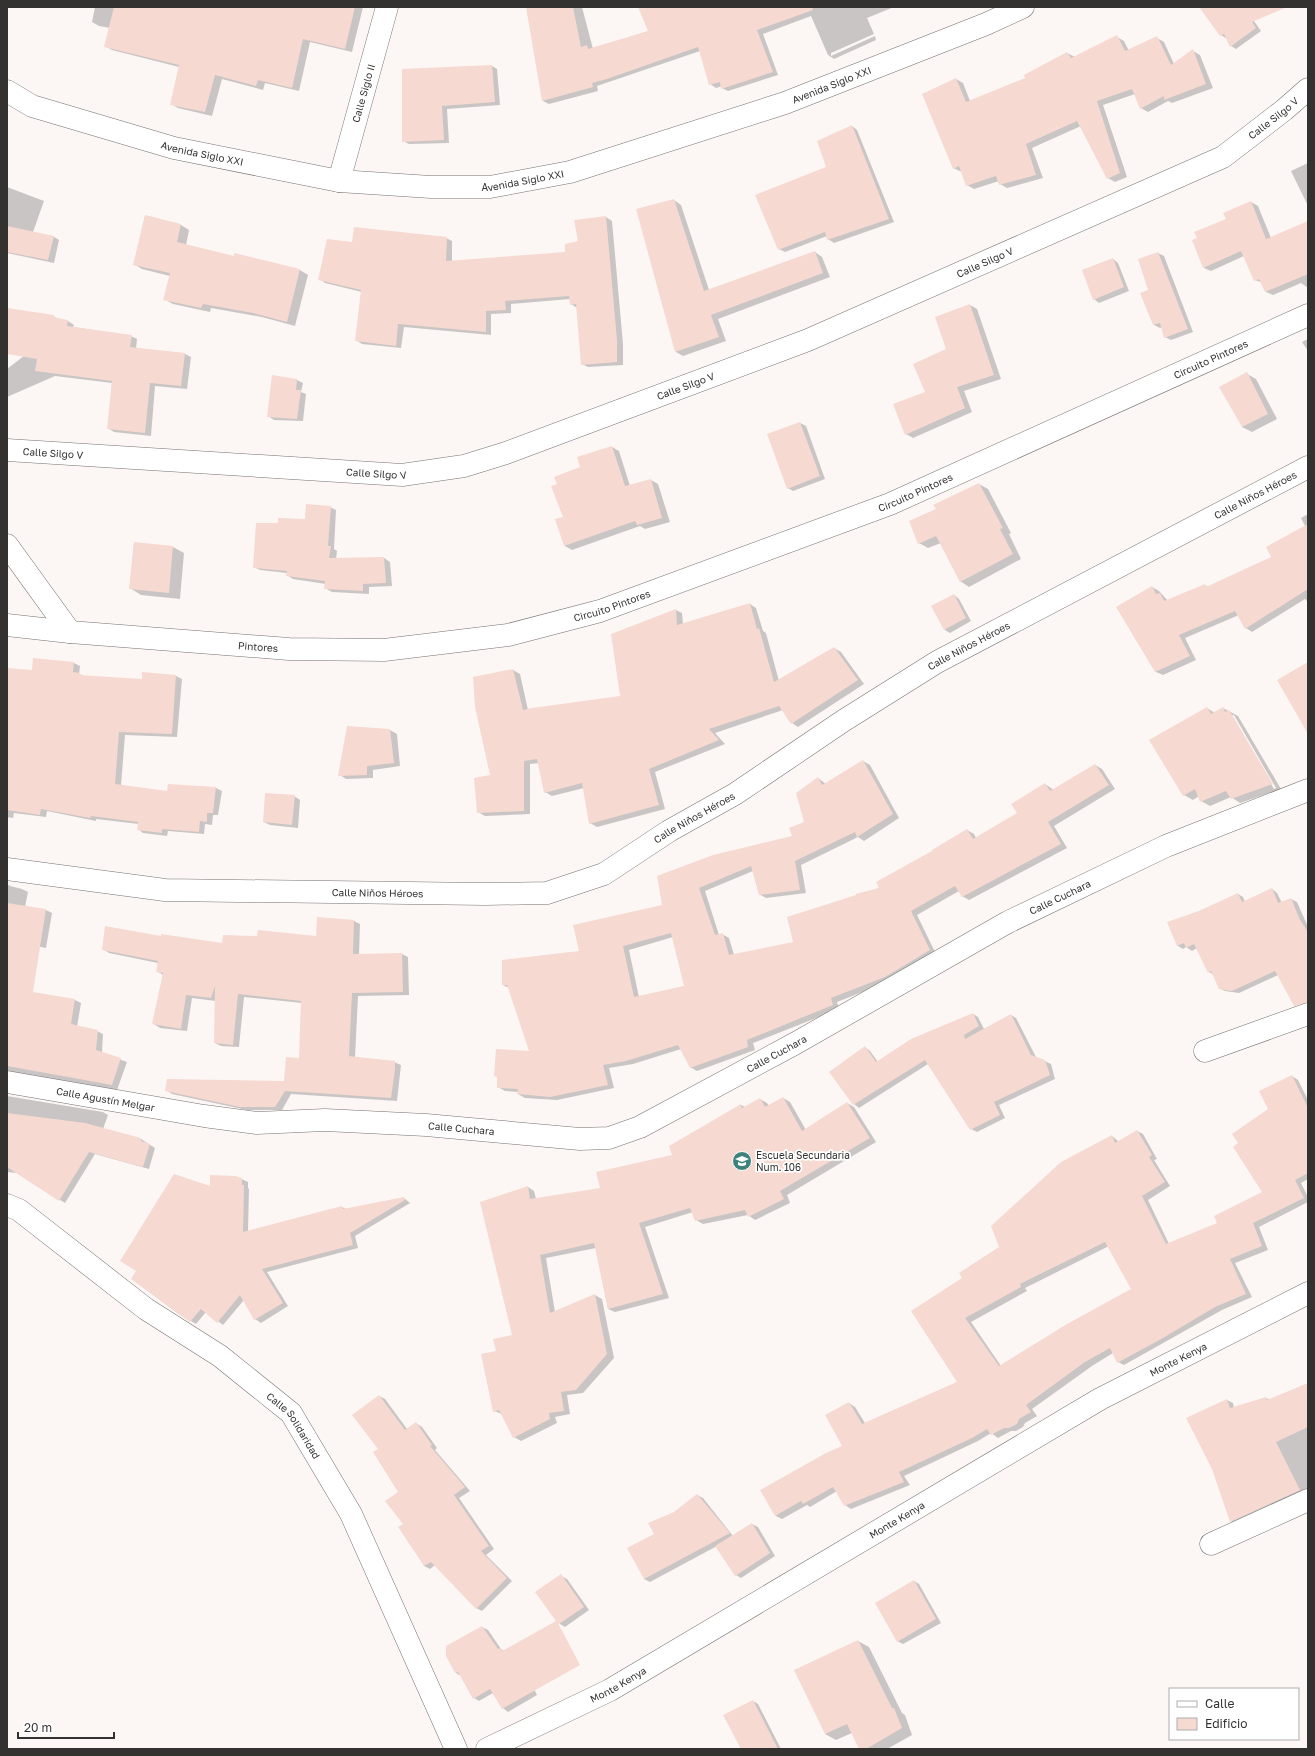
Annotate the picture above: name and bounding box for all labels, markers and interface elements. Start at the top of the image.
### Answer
street label: Calle Siglo II [349,63,377,124]
street label: Avenida Siglo XXI [790,64,873,106]
street label: Calle Silgo V [1246,94,1301,141]
street label: Avenida Siglo XXI [160,139,244,168]
street label: Avenida Siglo XXI [481,167,565,193]
street label: Calle Silgo V [955,244,1015,280]
street label: Circuito Pintores [1172,337,1250,381]
street label: Calle Silgo V [655,370,716,402]
street label: Calle Silgo V [22,445,84,461]
street label: Calle Silgo V [346,465,408,481]
street label: Calle Niños Héroes [1212,468,1299,521]
street label: Circuito Pintores [876,471,954,514]
street label: Circuito Pintores [572,587,652,624]
street label: Calle Niños Héroes [925,619,1012,673]
street label: Pintores [238,639,279,654]
street label: Calle Niños Héroes [651,789,737,846]
street label: Calle Cuchara [1027,877,1093,917]
street label: Calle Niños Héroes [332,886,424,899]
street label: Calle Cuchara [744,1032,809,1075]
street label: Calle Agustín Melgar [55,1085,156,1113]
street label: Calle Cuchara [428,1119,495,1137]
place label: Escuela Secundaria Num. 106 [756,1149,850,1173]
school or university icon: Escuela Secundaria Num. 106 [731,1150,753,1172]
street label: Monte Kenya [1148,1340,1209,1379]
street label: Calle Solidaridad [264,1390,323,1461]
street label: Monte Kenya [867,1499,927,1541]
street label: Monte Kenya [588,1664,648,1705]
legend [1169,1688,1299,1740]
text: Calle [1205,1696,1235,1711]
scale bar [18,1714,114,1740]
text: Edificio [1205,1716,1247,1731]
text: 20 m [24,1720,52,1735]

